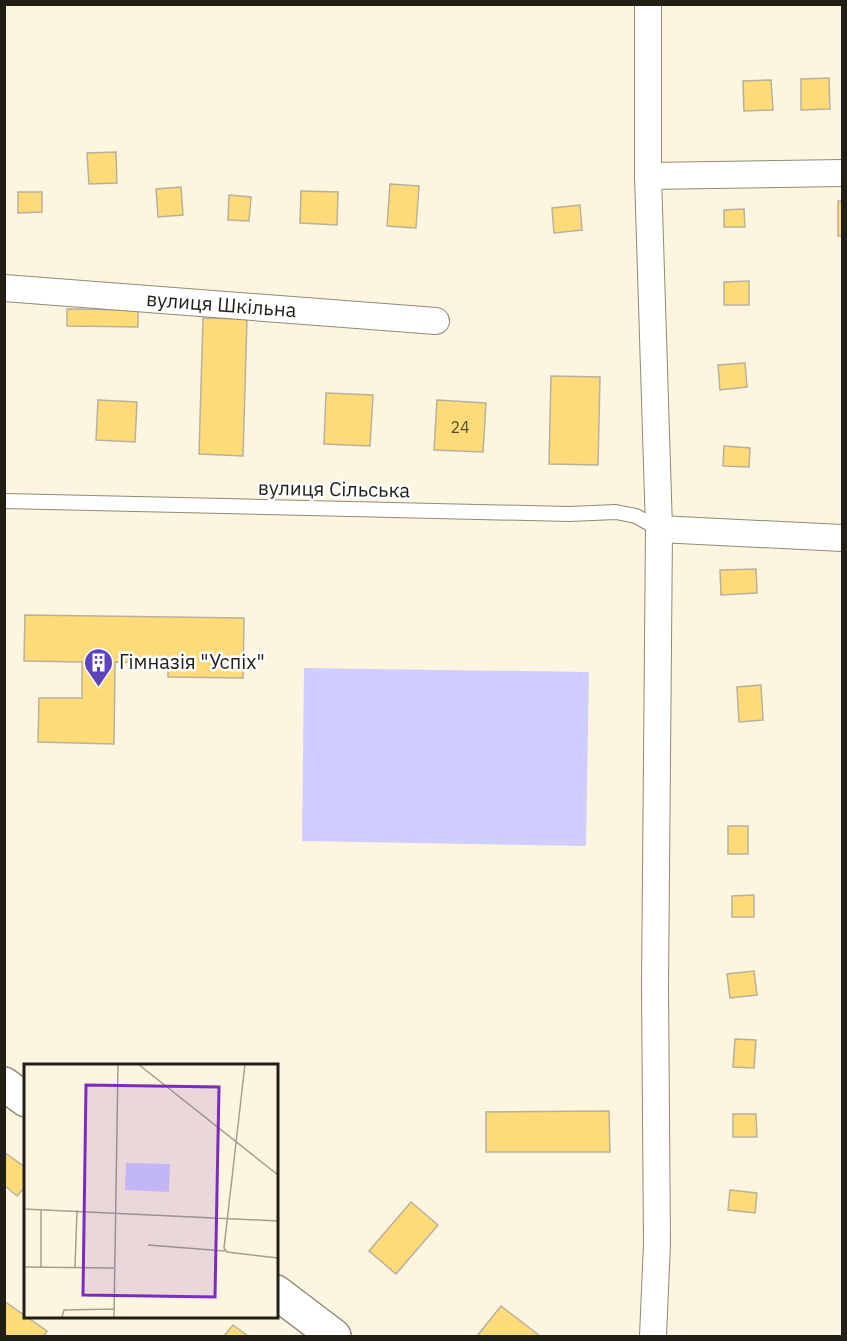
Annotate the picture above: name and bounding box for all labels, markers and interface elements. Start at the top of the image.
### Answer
street label: вулиця Шкільна [145,285,298,323]
house number: 24 [450,417,470,437]
street label: вулиця Сільська [258,474,411,503]
building icon: Гімназія "Успіх" [82,646,114,688]
place label: Гімназія "Успіх" [119,648,265,675]
inset map [24,1064,278,1317]

